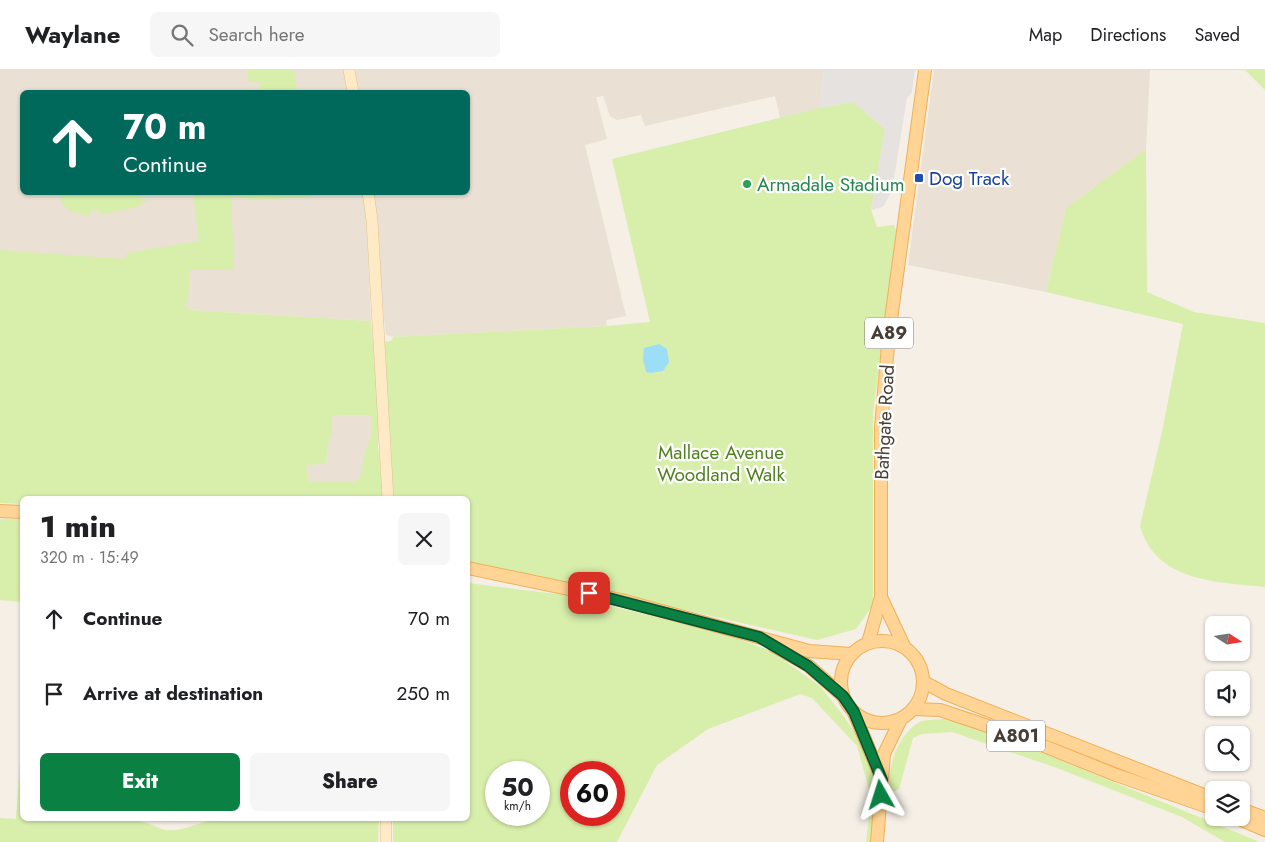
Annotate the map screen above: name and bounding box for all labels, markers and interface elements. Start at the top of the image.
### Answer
search box [150,12,500,57]
text: Waylane [25,17,120,52]
icon: search [168,21,196,49]
text: Search here [208,21,305,48]
text: Map [1029,22,1062,48]
text: Directions [1090,22,1166,48]
text: Saved [1194,22,1240,48]
text: 70 m [123,102,206,152]
icon: ahead [40,110,105,175]
text: Continue [123,148,207,180]
place label: Dog Track [929,165,1010,192]
place label: Armadale Stadium [757,171,905,198]
marker: Dog Track [913,172,925,184]
marker: Armadale Stadium [741,178,753,190]
road number: A89 [865,318,913,348]
street label: Bathgate Road [868,364,901,480]
park label: Mallace Avenue Woodland Walk [657,439,785,488]
text: 1 min [40,505,116,548]
button: close [398,513,450,565]
text: 320 m · 15:49 [40,546,139,569]
pin [568,572,610,614]
icon: arrive [575,579,603,607]
icon: ahead [40,605,68,633]
text: Continue [83,605,162,632]
text: 70 m [408,605,450,632]
north arrow [1205,616,1250,661]
map controls [1205,616,1250,826]
button: sound [1205,671,1250,716]
icon: arrive [40,680,68,708]
text: Arrive at destination [83,680,263,707]
text: 250 m [397,680,450,707]
road number: A801 [987,720,1045,751]
button: search [1205,726,1250,771]
button: Exit [40,753,240,811]
button: Share [250,753,450,811]
speed limit sign: 60 [560,761,625,826]
position arrow [854,768,906,820]
text: 50 [501,769,534,805]
button: layers [1205,781,1250,826]
text: km/h [504,797,531,815]

